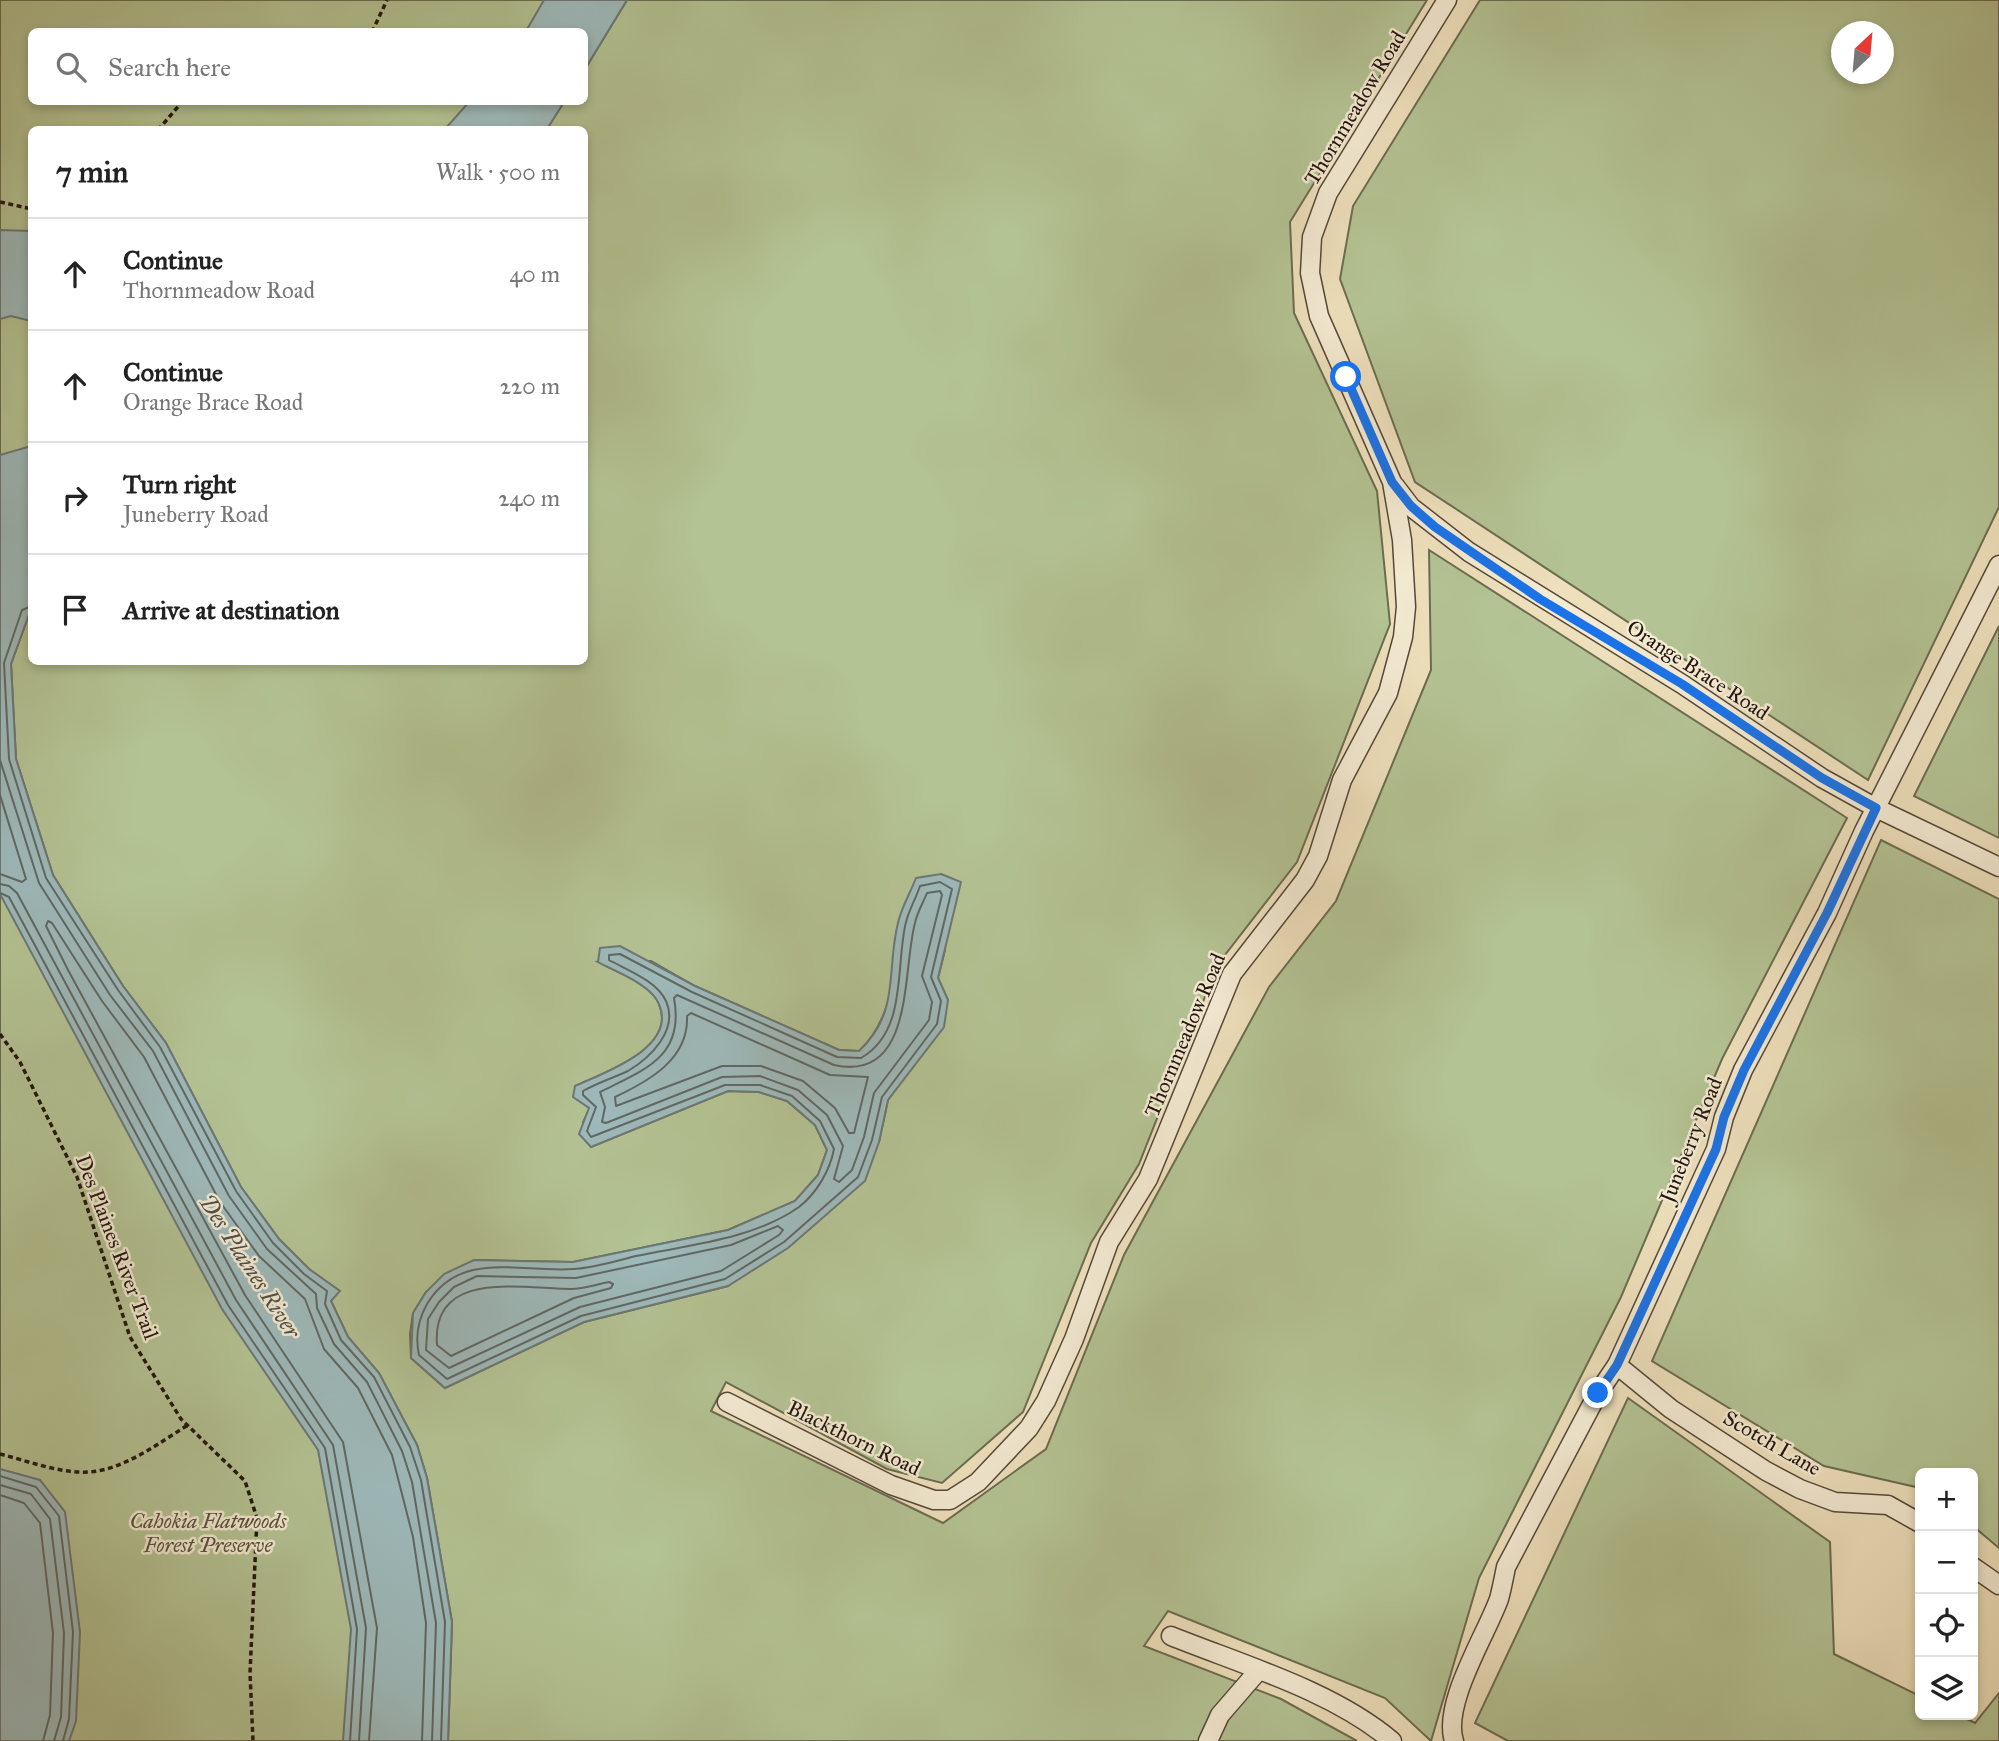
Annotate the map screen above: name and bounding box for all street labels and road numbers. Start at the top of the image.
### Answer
street label: Thornmeadow Road [1299,26,1412,190]
street label: Orange Brace Road [1622,614,1774,726]
street label: Thornmeadow Road [1139,949,1231,1121]
street label: Juneberry Road [1653,1073,1728,1208]
street label: Des Plaines River Trail [70,1151,164,1343]
street label: Blackthorn Road [783,1394,925,1482]
street label: Scotch Lane [1718,1405,1826,1482]

